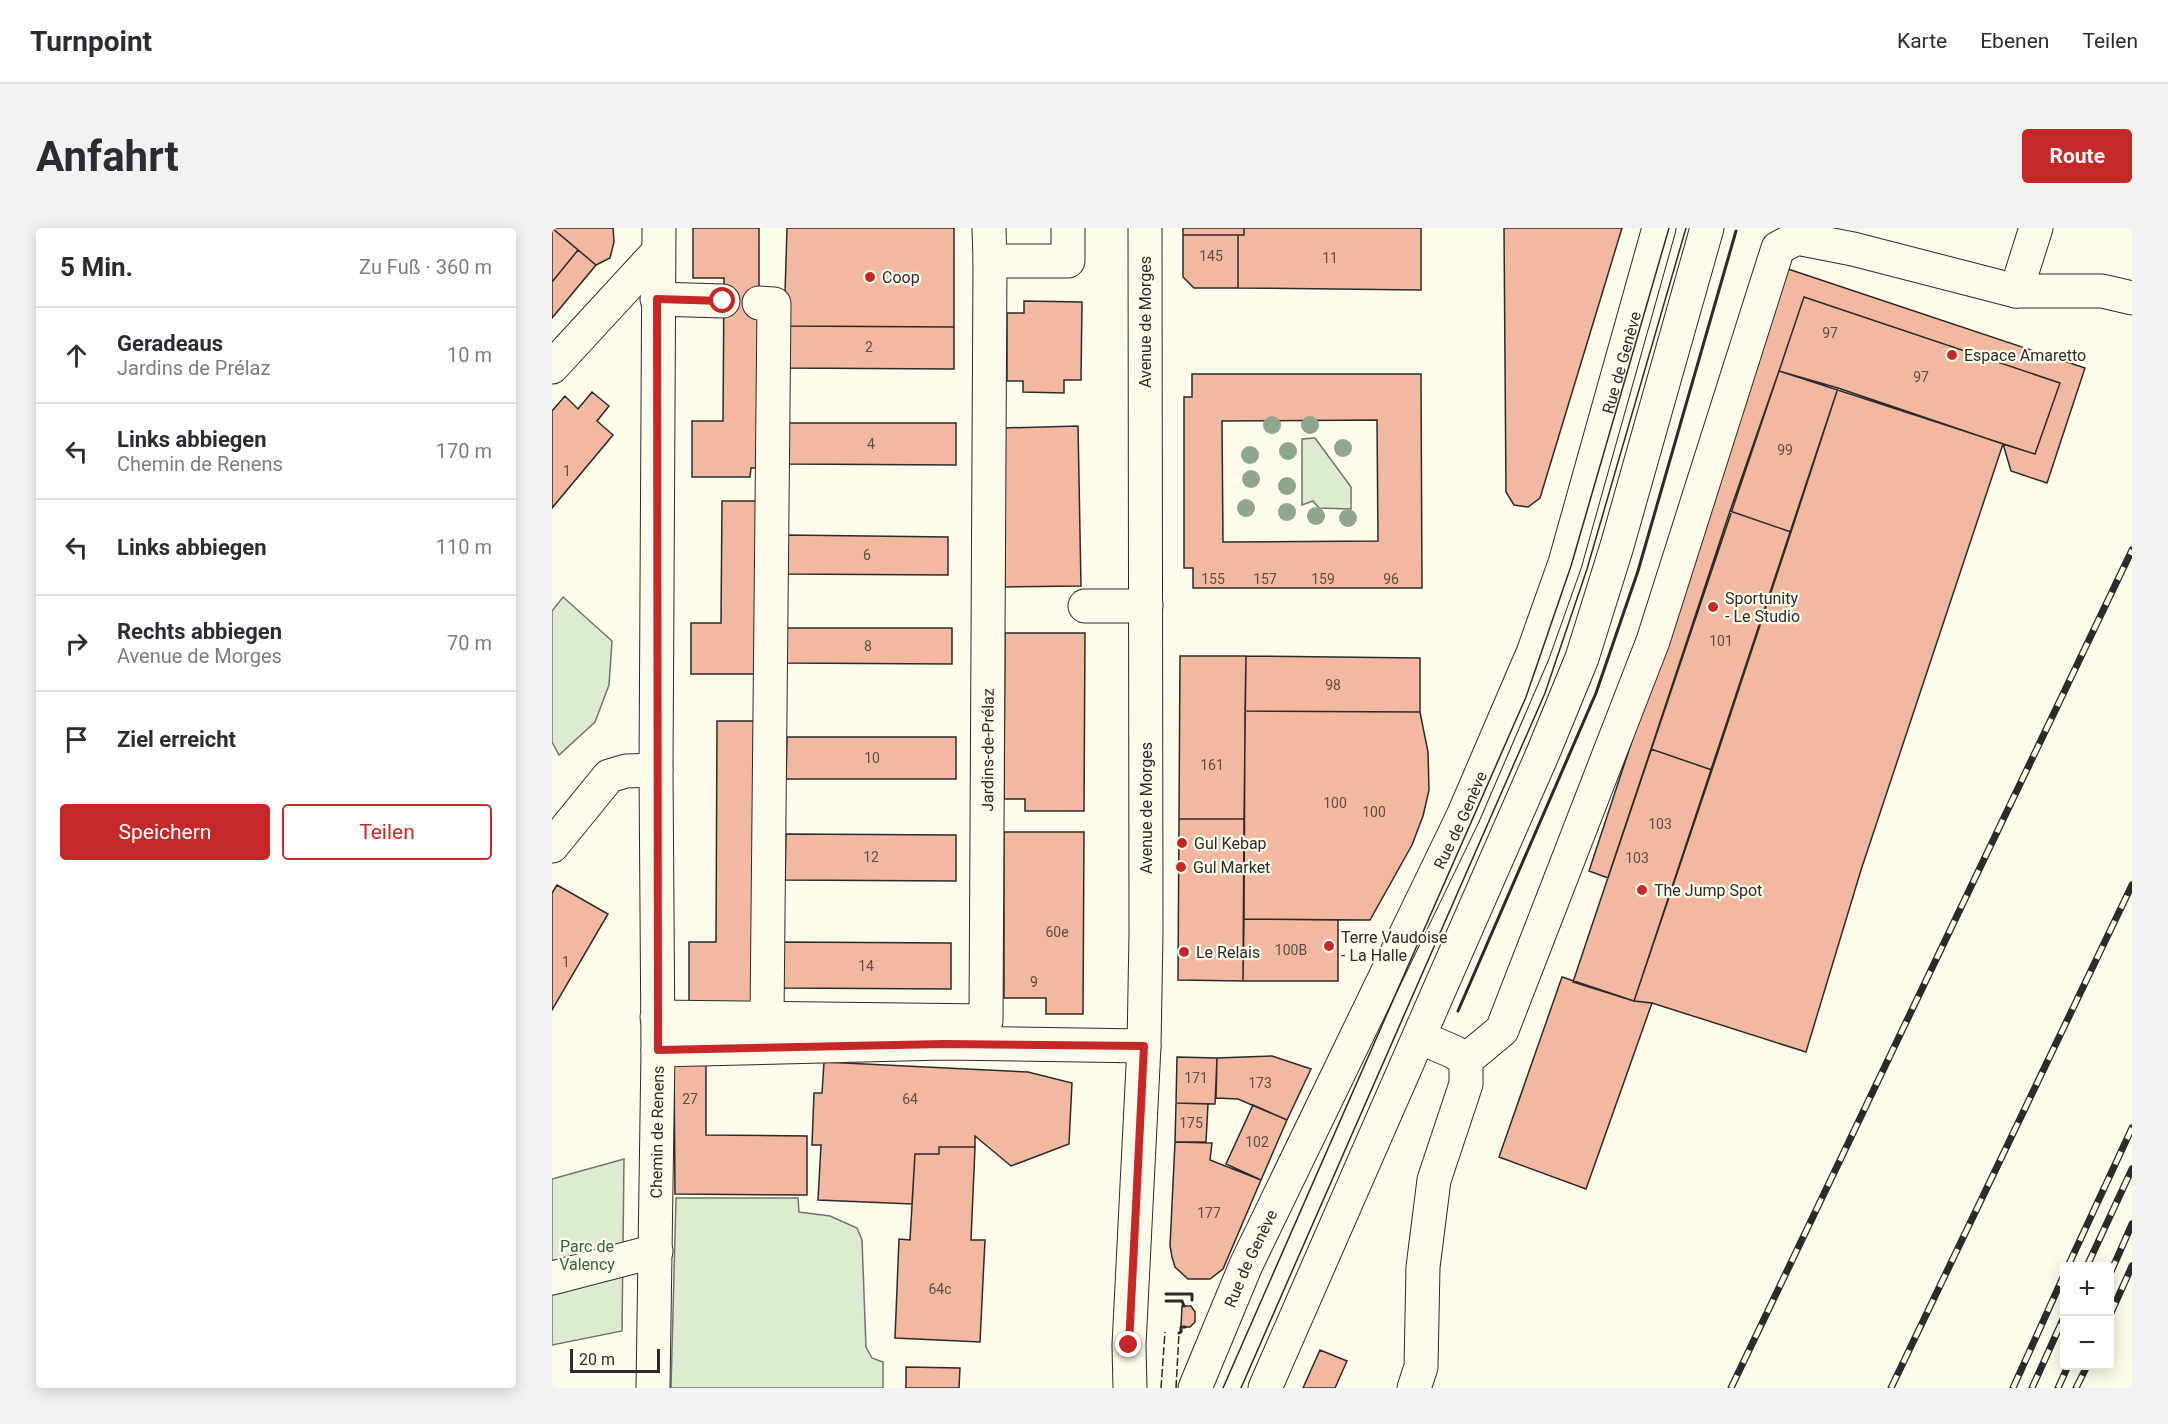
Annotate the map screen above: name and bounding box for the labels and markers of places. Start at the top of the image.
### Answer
place label: Coop [882,268,920,287]
marker: Coop [863,270,877,284]
place label: Espace Amaretto [1964,346,2086,365]
marker: Espace Amaretto [1945,348,1959,362]
place label: Sportunity - Le Studio [1725,589,1800,626]
marker: Sportunity - Le Studio [1706,600,1720,614]
place label: Gul Kebap [1194,834,1267,853]
marker: Gul Kebap [1175,836,1189,850]
place label: Gul Market [1193,858,1270,877]
marker: Gul Market [1174,860,1188,874]
place label: The Jump Spot [1654,881,1762,900]
marker: The Jump Spot [1635,883,1649,897]
place label: Terre Vaudoise - La Halle [1341,928,1448,965]
marker: Terre Vaudoise - La Halle [1322,939,1336,953]
place label: Le Relais [1196,943,1260,962]
marker: Le Relais [1177,945,1191,959]

